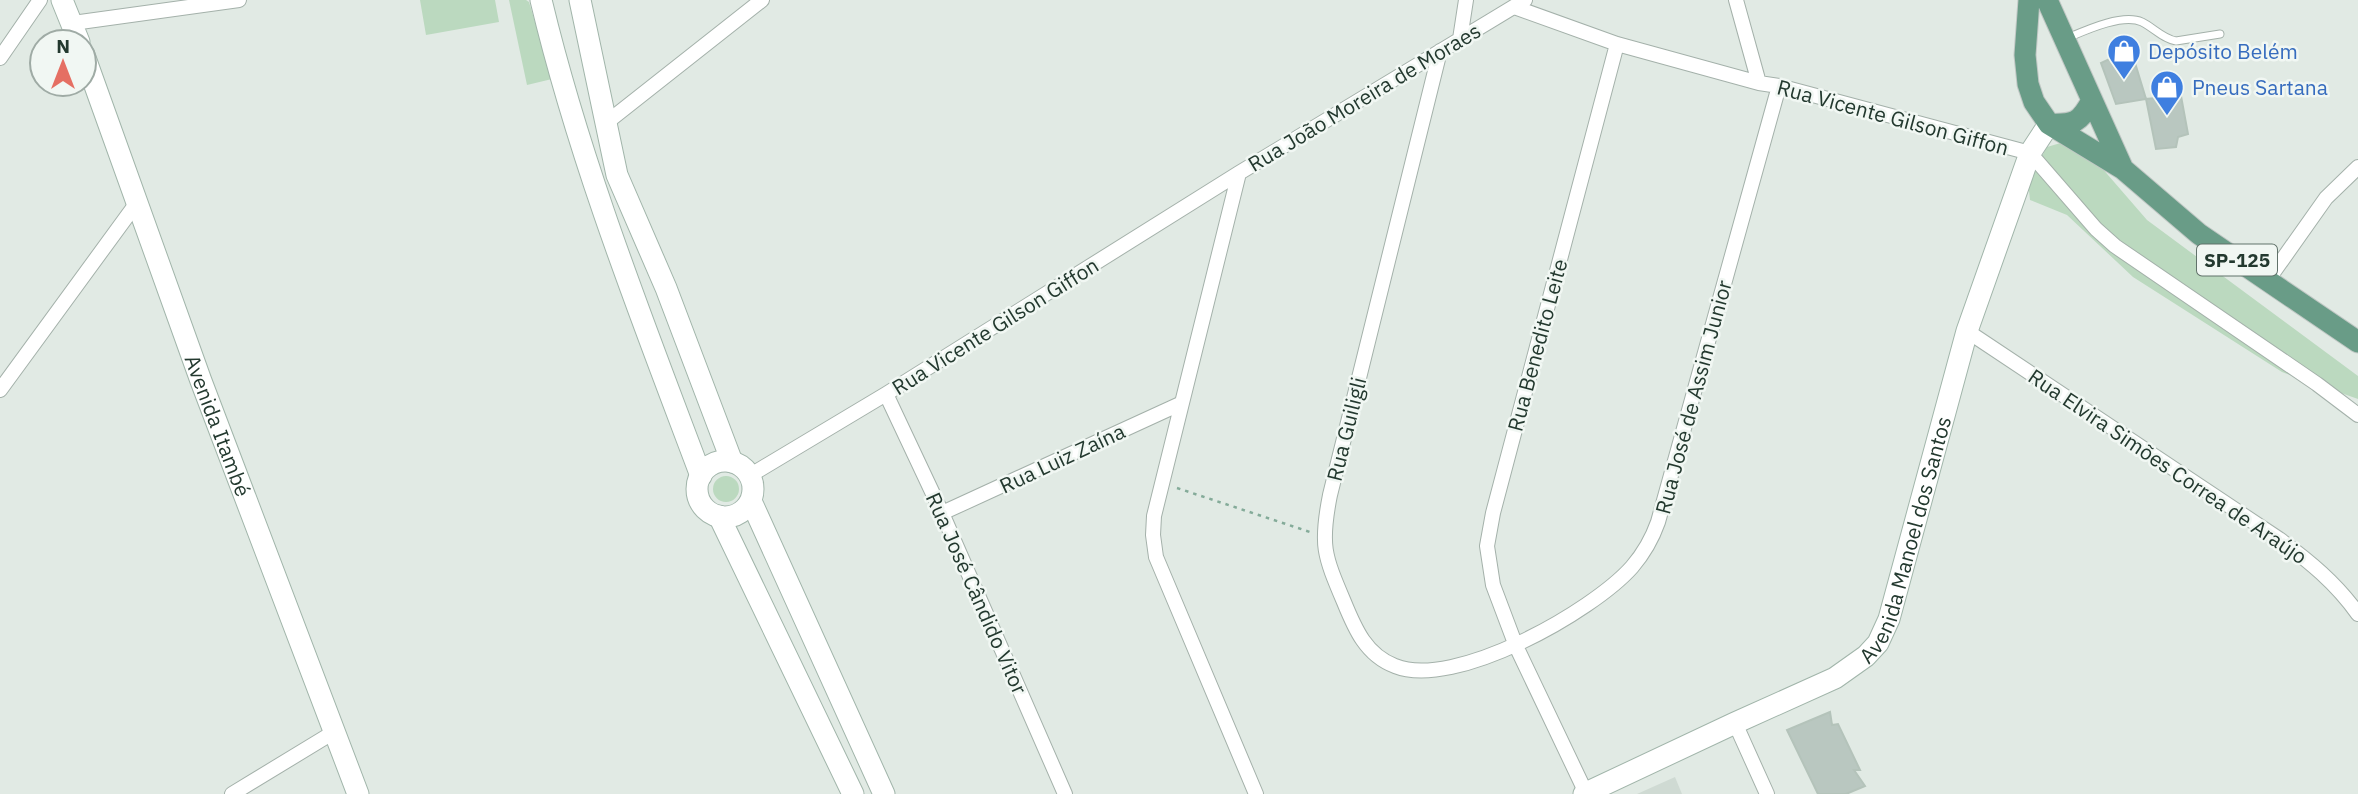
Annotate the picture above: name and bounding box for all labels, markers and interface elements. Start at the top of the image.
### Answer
street label: Rua João Moreira de Moraes [1242,16,1486,178]
north arrow [28,28,98,98]
shop icon: Depósito Belém [2105,32,2143,81]
text: N [56,34,70,58]
place label: Depósito Belém [2148,37,2298,65]
shop icon: Pneus Sartana [2148,68,2186,117]
street label: Rua Vicente Gilson Giffon [1774,73,2012,161]
place label: Pneus Sartana [2192,73,2328,101]
road number: SP-125 [2197,244,2277,276]
street label: Rua Vicente Gilson Giffon [886,251,1104,401]
street label: Rua Benedito Leite [1500,256,1574,434]
street label: Rua José de Assim Junior [1648,277,1738,517]
street label: Avenida Itambé [179,351,258,500]
street label: Rua Elvira Simões Correa de Araújo [2023,362,2313,570]
street label: Rua Guiligli [1320,374,1372,484]
street label: Avenida Manoel dos Santos [1853,413,1957,669]
street label: Rua Luiz Zaína [995,417,1129,499]
street label: Rua José Cândido Vitor [920,488,1034,699]

